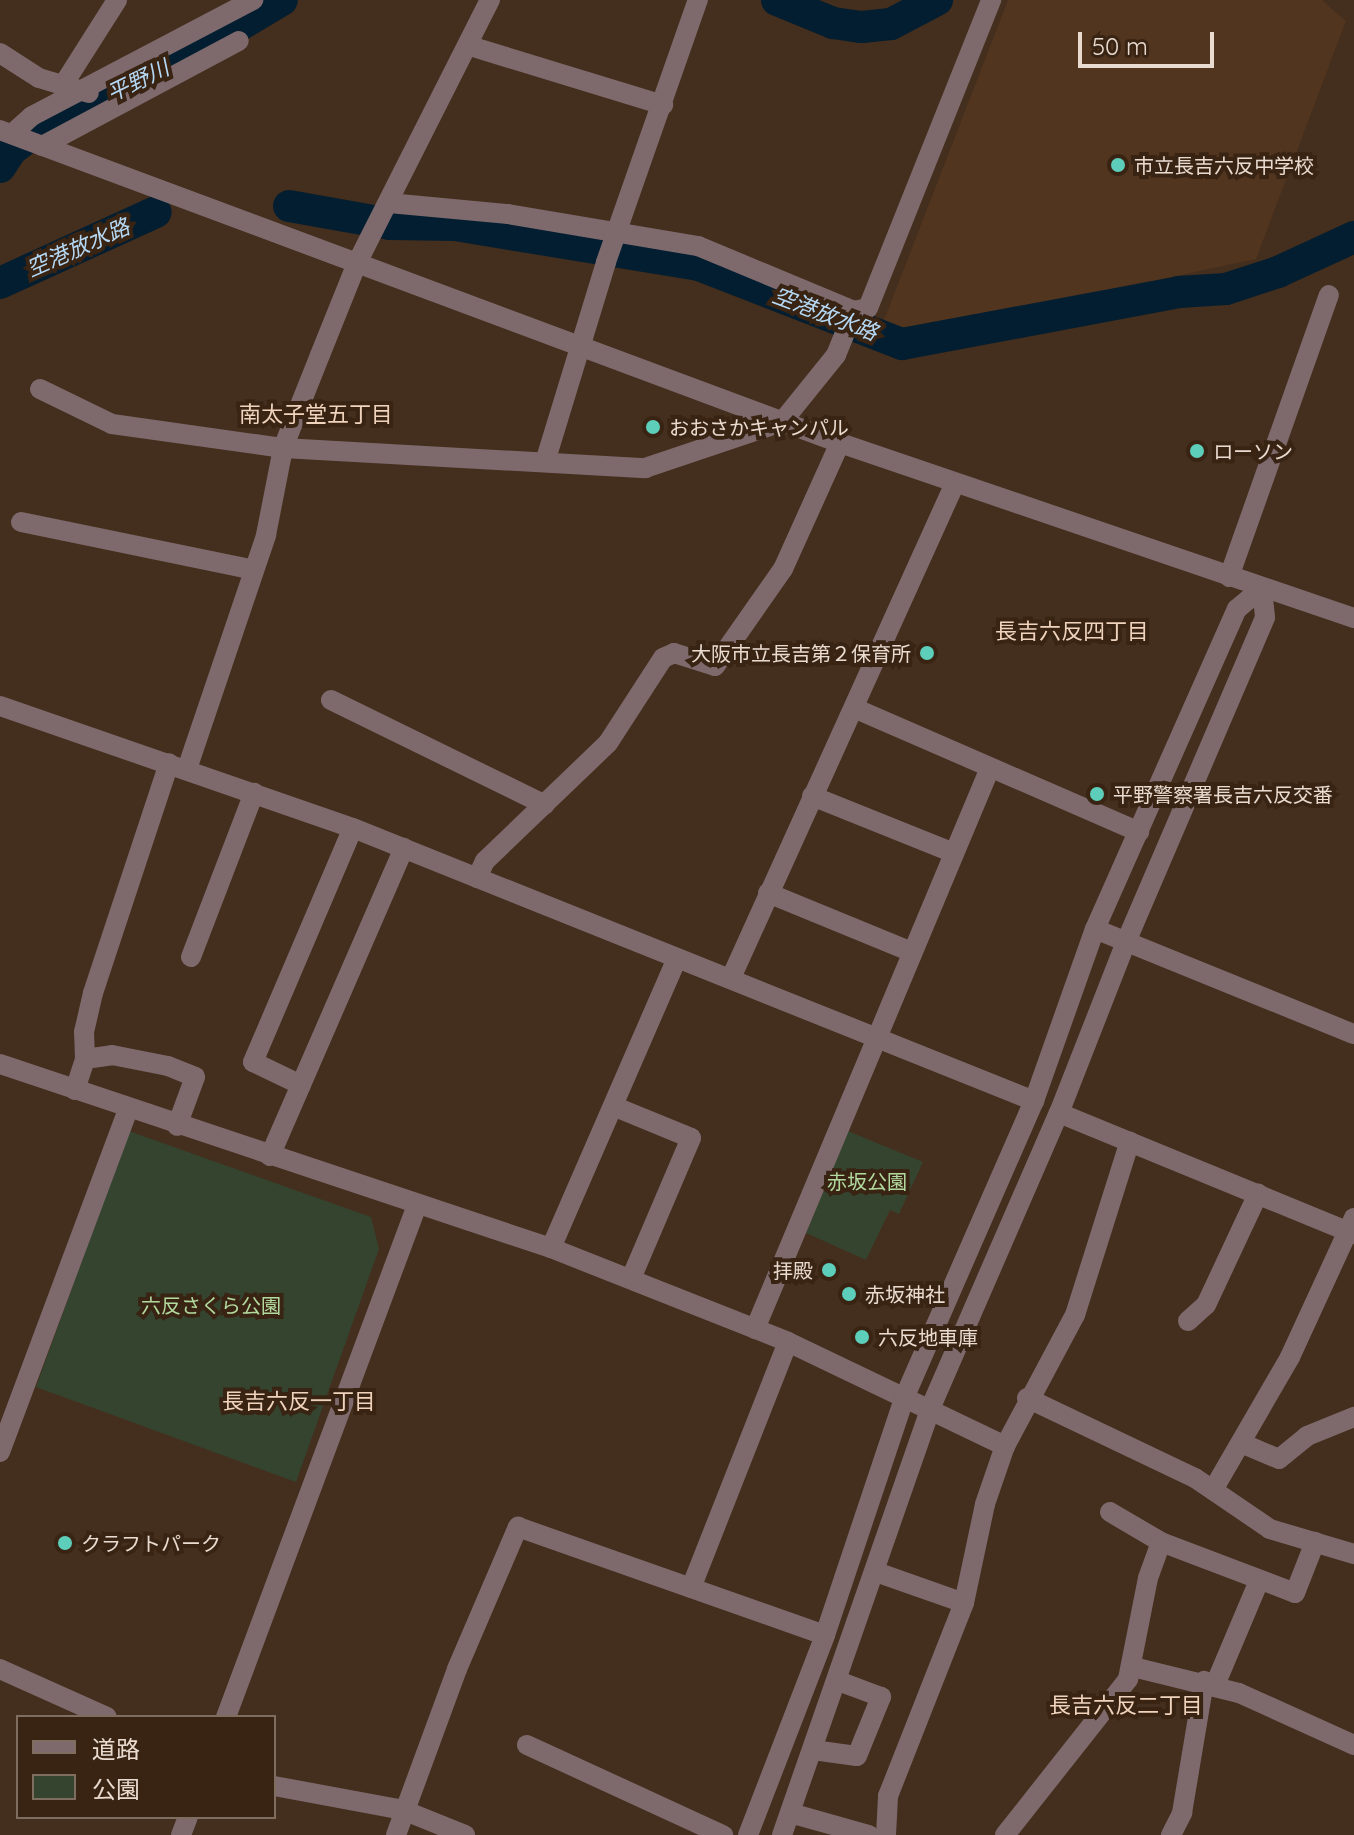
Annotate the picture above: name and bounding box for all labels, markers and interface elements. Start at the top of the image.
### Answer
scale bar [1082,16,1218,66]
text: 50 m [1092,31,1148,61]
water label: 平野川 [103,55,173,107]
place label: 市立長吉六反中学校 [1134,153,1314,177]
marker: 市立長吉六反中学校 [1109,156,1127,174]
water label: 空港放水路 [22,214,134,282]
water label: 空港放水路 [769,282,881,346]
district label: 南太子堂五丁目 [239,402,393,428]
place label: おおさかキャンパル [669,415,849,439]
marker: おおさかキャンパル [644,418,662,436]
place label: ローソン [1213,439,1293,463]
marker: ローソン [1188,442,1206,460]
district label: 長吉六反四丁目 [995,619,1149,645]
place label: 大阪市立長吉第２保育所 [691,641,911,665]
marker: 大阪市立長吉第２保育所 [918,644,936,662]
place label: 平野警察署長吉六反交番 [1113,782,1333,806]
marker: 平野警察署長吉六反交番 [1088,785,1106,803]
park label: 赤坂公園 [827,1169,907,1193]
place label: 拝殿 [773,1258,813,1282]
marker: 拝殿 [820,1261,838,1279]
place label: 赤坂神社 [865,1282,945,1306]
marker: 赤坂神社 [840,1285,858,1303]
park label: 六反さくら公園 [141,1293,281,1317]
place label: 六反地車庫 [878,1325,978,1349]
marker: 六反地車庫 [853,1328,871,1346]
district label: 長吉六反一丁目 [222,1389,376,1415]
place label: クラフトパーク [81,1531,221,1555]
marker: クラフトパーク [56,1534,74,1552]
district label: 長吉六反二丁目 [1049,1693,1203,1719]
legend [16,1715,276,1819]
text: 道路 [92,1734,140,1764]
text: 公園 [92,1774,140,1804]

